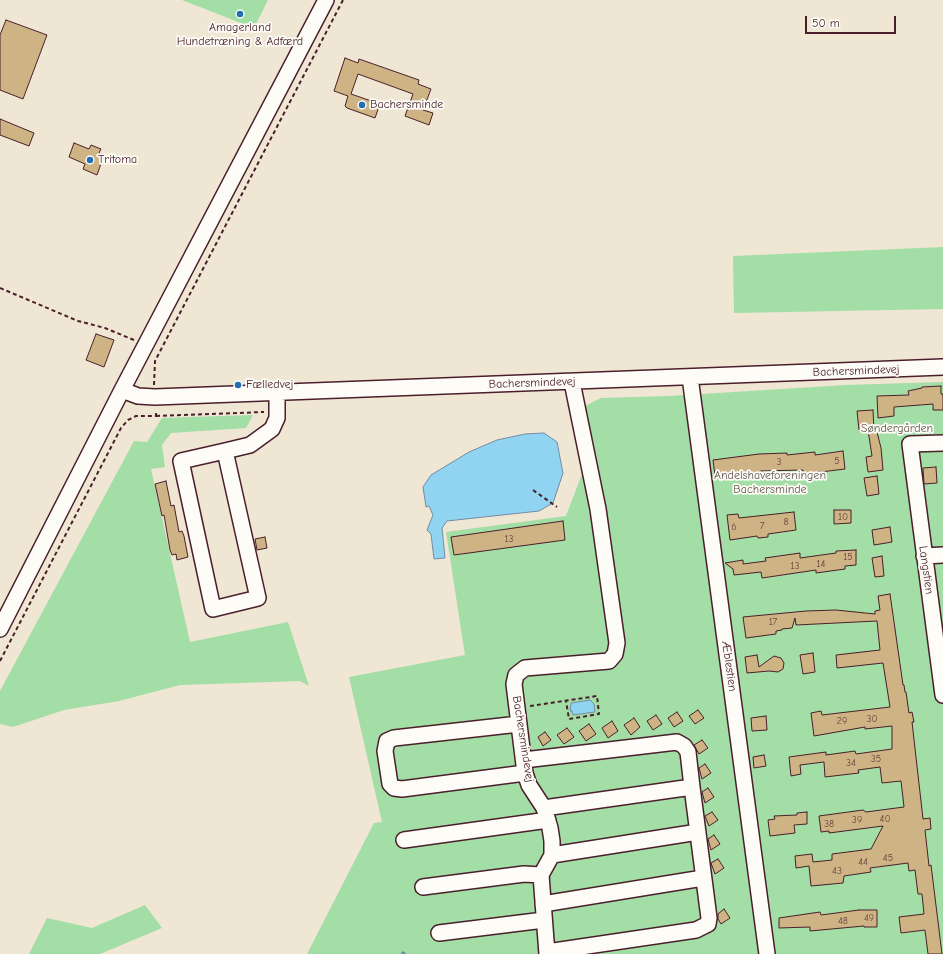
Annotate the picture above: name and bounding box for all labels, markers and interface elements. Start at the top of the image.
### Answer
scale bar [807,8,898,34]
marker: Amagerland Hundetræning & Adfærd [235,9,245,19]
text: 50 m [812,16,840,30]
place label: Amagerland Hundetræning & Adfærd [177,21,303,49]
place label: Bachersminde [370,98,443,112]
marker: Bachersminde [357,100,367,110]
place label: Tritoma [98,153,137,167]
marker: Tritoma [85,155,95,165]
street label: Bachersmindevej [812,362,900,380]
street label: Bachersmindevej [488,374,576,392]
place label: Fælledvej [246,378,293,392]
marker: Fælledvej [233,380,243,390]
park label: Søndergården [861,422,933,436]
house number: 5 [834,455,840,467]
house number: 3 [776,456,782,468]
park label: Andelshaveforeningen Bachersminde [714,469,826,497]
house number: 10 [838,511,848,523]
house number: 8 [783,516,789,528]
house number: 7 [760,520,764,532]
house number: 6 [731,521,737,533]
house number: 13 [504,533,514,545]
street label: Langstien [915,545,937,595]
house number: 15 [843,551,853,563]
house number: 14 [817,558,825,570]
house number: 13 [790,560,800,572]
house number: 17 [769,616,777,628]
street label: Æblestien [718,640,740,692]
street label: Bachersmindevej [509,695,537,783]
house number: 30 [866,713,878,725]
house number: 29 [837,715,847,727]
house number: 35 [871,753,881,765]
house number: 34 [846,757,856,769]
house number: 40 [880,813,890,825]
house number: 39 [852,814,862,826]
house number: 38 [824,818,834,830]
house number: 45 [883,852,893,864]
house number: 44 [858,856,868,868]
house number: 43 [832,865,842,877]
house number: 49 [864,912,874,924]
house number: 48 [838,915,848,927]

